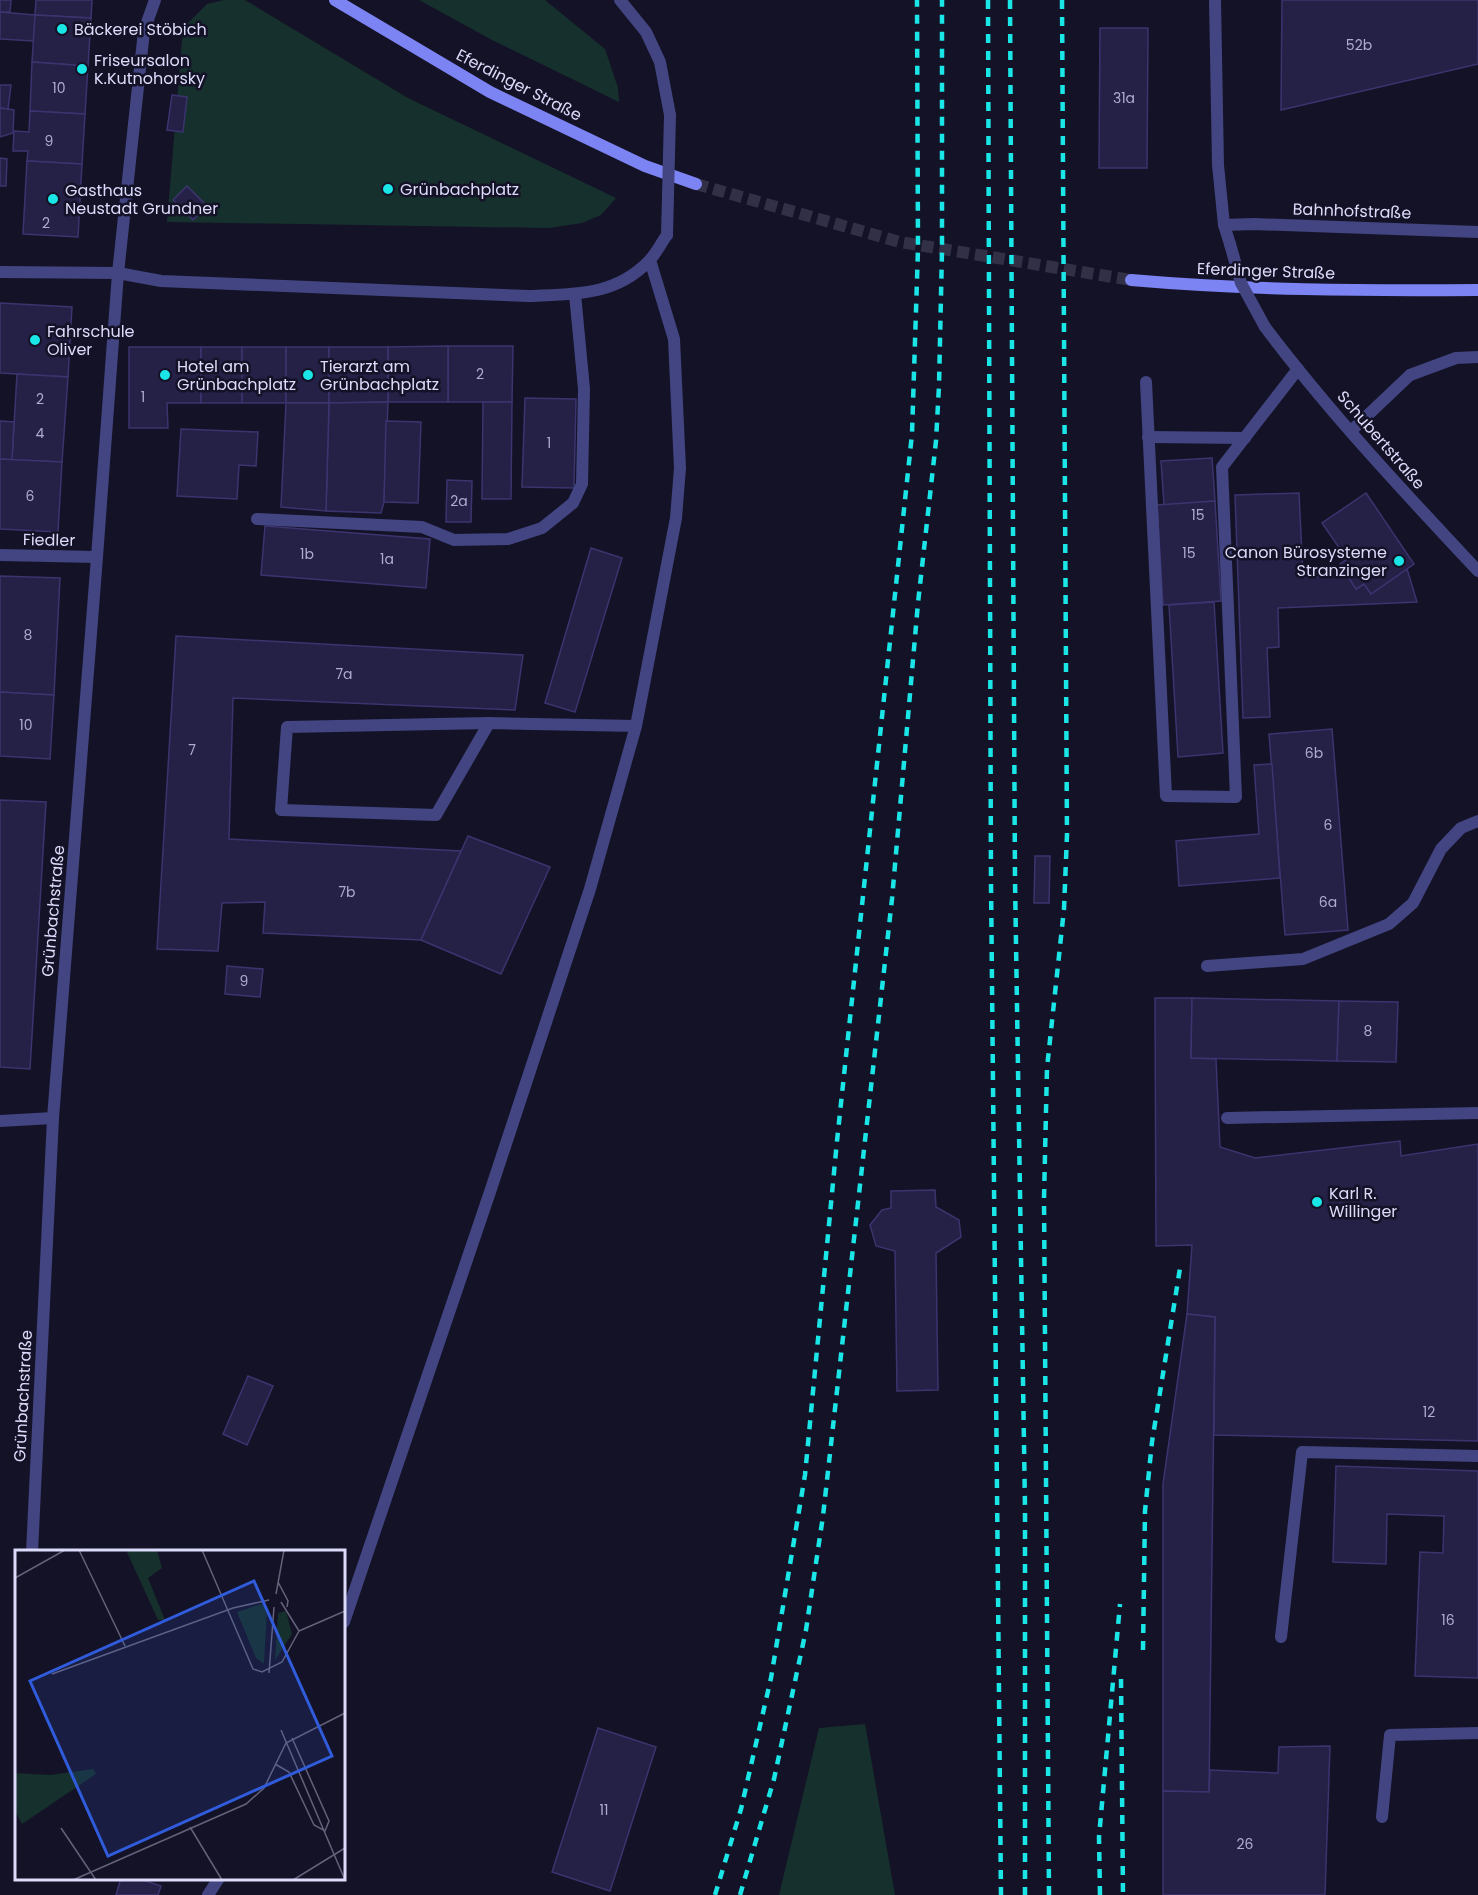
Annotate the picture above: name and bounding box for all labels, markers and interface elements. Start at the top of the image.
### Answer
place label: Bäckerei Stöbich [74,18,207,41]
marker: Bäckerei Stöbich [55,22,69,36]
house number: 52b [1346,35,1372,55]
street label: Eferdinger Straße [452,43,586,127]
place label: Friseursalon K.Kutnohorsky [94,49,205,90]
marker: Friseursalon K.Kutnohorsky [75,62,89,76]
house number: 10 [52,78,66,98]
house number: 31a [1113,88,1135,108]
house number: 9 [45,131,53,151]
place label: Grünbachplatz [400,178,519,201]
place label: Gasthaus Neustadt Grundner [65,179,218,220]
marker: Grünbachplatz [381,182,395,196]
marker: Gasthaus Neustadt Grundner [46,192,60,206]
street label: Bahnhofstraße [1292,197,1412,225]
house number: 2 [42,213,50,233]
street label: Eferdinger Straße [1197,257,1336,285]
place label: Fahrschule Oliver [47,320,135,361]
marker: Fahrschule Oliver [28,333,42,347]
place label: Hotel am Grünbachplatz [177,355,296,396]
place label: Tierarzt am Grünbachplatz [320,355,439,396]
house number: 2 [476,364,484,384]
marker: Hotel am Grünbachplatz [158,368,172,382]
marker: Tierarzt am Grünbachplatz [301,368,315,382]
street label: Schubertstraße [1332,386,1430,494]
house number: 1 [141,387,145,407]
house number: 2 [36,389,44,409]
house number: 4 [36,423,45,443]
house number: 1 [547,433,551,453]
house number: 6 [26,486,35,506]
house number: 2a [450,491,468,511]
house number: 15 [1191,505,1205,525]
street label: Fiedler [23,528,76,552]
place label: Canon Bürosysteme Stranzinger [1225,541,1387,582]
house number: 15 [1182,543,1196,563]
house number: 1b [300,544,314,564]
house number: 1a [380,549,394,569]
marker: Canon Bürosysteme Stranzinger [1392,554,1406,568]
house number: 8 [24,625,33,645]
house number: 7a [335,664,353,684]
house number: 10 [19,715,33,735]
house number: 7 [188,740,196,760]
house number: 6b [1305,743,1323,763]
house number: 6 [1324,815,1333,835]
street label: Grünbachstraße [36,844,70,978]
house number: 7b [338,882,356,902]
house number: 6a [1319,892,1337,912]
house number: 9 [240,971,248,991]
house number: 8 [1364,1021,1373,1041]
place label: Karl R. Willinger [1329,1182,1397,1223]
marker: Karl R. Willinger [1310,1195,1324,1209]
street label: Grünbachstraße [8,1329,38,1463]
house number: 12 [1423,1402,1435,1422]
inset map [15,1550,345,1880]
house number: 16 [1441,1610,1455,1630]
house number: 11 [600,1800,608,1820]
house number: 26 [1237,1834,1254,1854]

